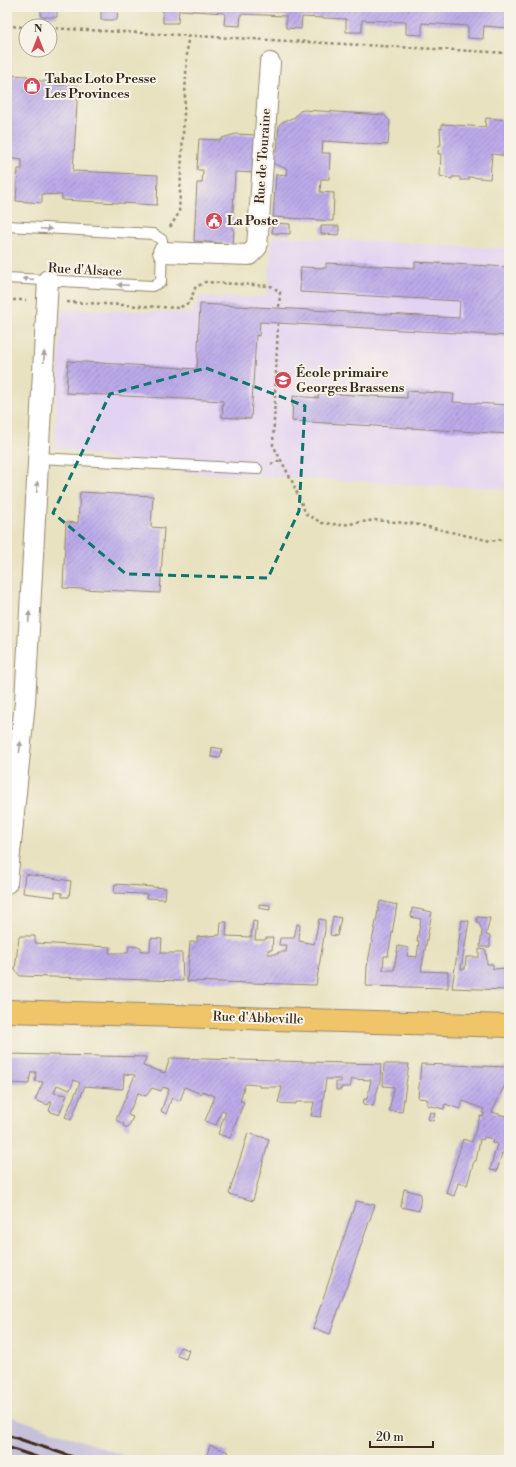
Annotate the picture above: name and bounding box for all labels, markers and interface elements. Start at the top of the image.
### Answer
north arrow [18,18,58,58]
text: N [34,22,43,36]
place label: Tabac Loto Presse Les Provinces [45,71,156,102]
shop icon: Tabac Loto Presse Les Provinces [22,76,42,96]
street label: Rue de Touraine [252,107,274,204]
public building icon: La Poste [204,211,224,231]
place label: La Poste [227,213,278,229]
one-way arrow [40,225,52,232]
street label: Rue d'Alsace [48,260,123,280]
one-way arrow [22,276,34,283]
one-way arrow [117,281,129,288]
one-way arrow [41,350,47,363]
place label: École primaire Georges Brassens [296,364,405,396]
school or university icon: École primaire Georges Brassens [273,370,293,390]
one-way arrow [33,481,40,493]
one-way arrow [26,611,33,623]
one-way arrow [17,741,24,753]
street label: Rue d'Abbeville [212,1008,304,1028]
scale bar [370,1423,433,1449]
text: 20 m [376,1430,404,1445]

